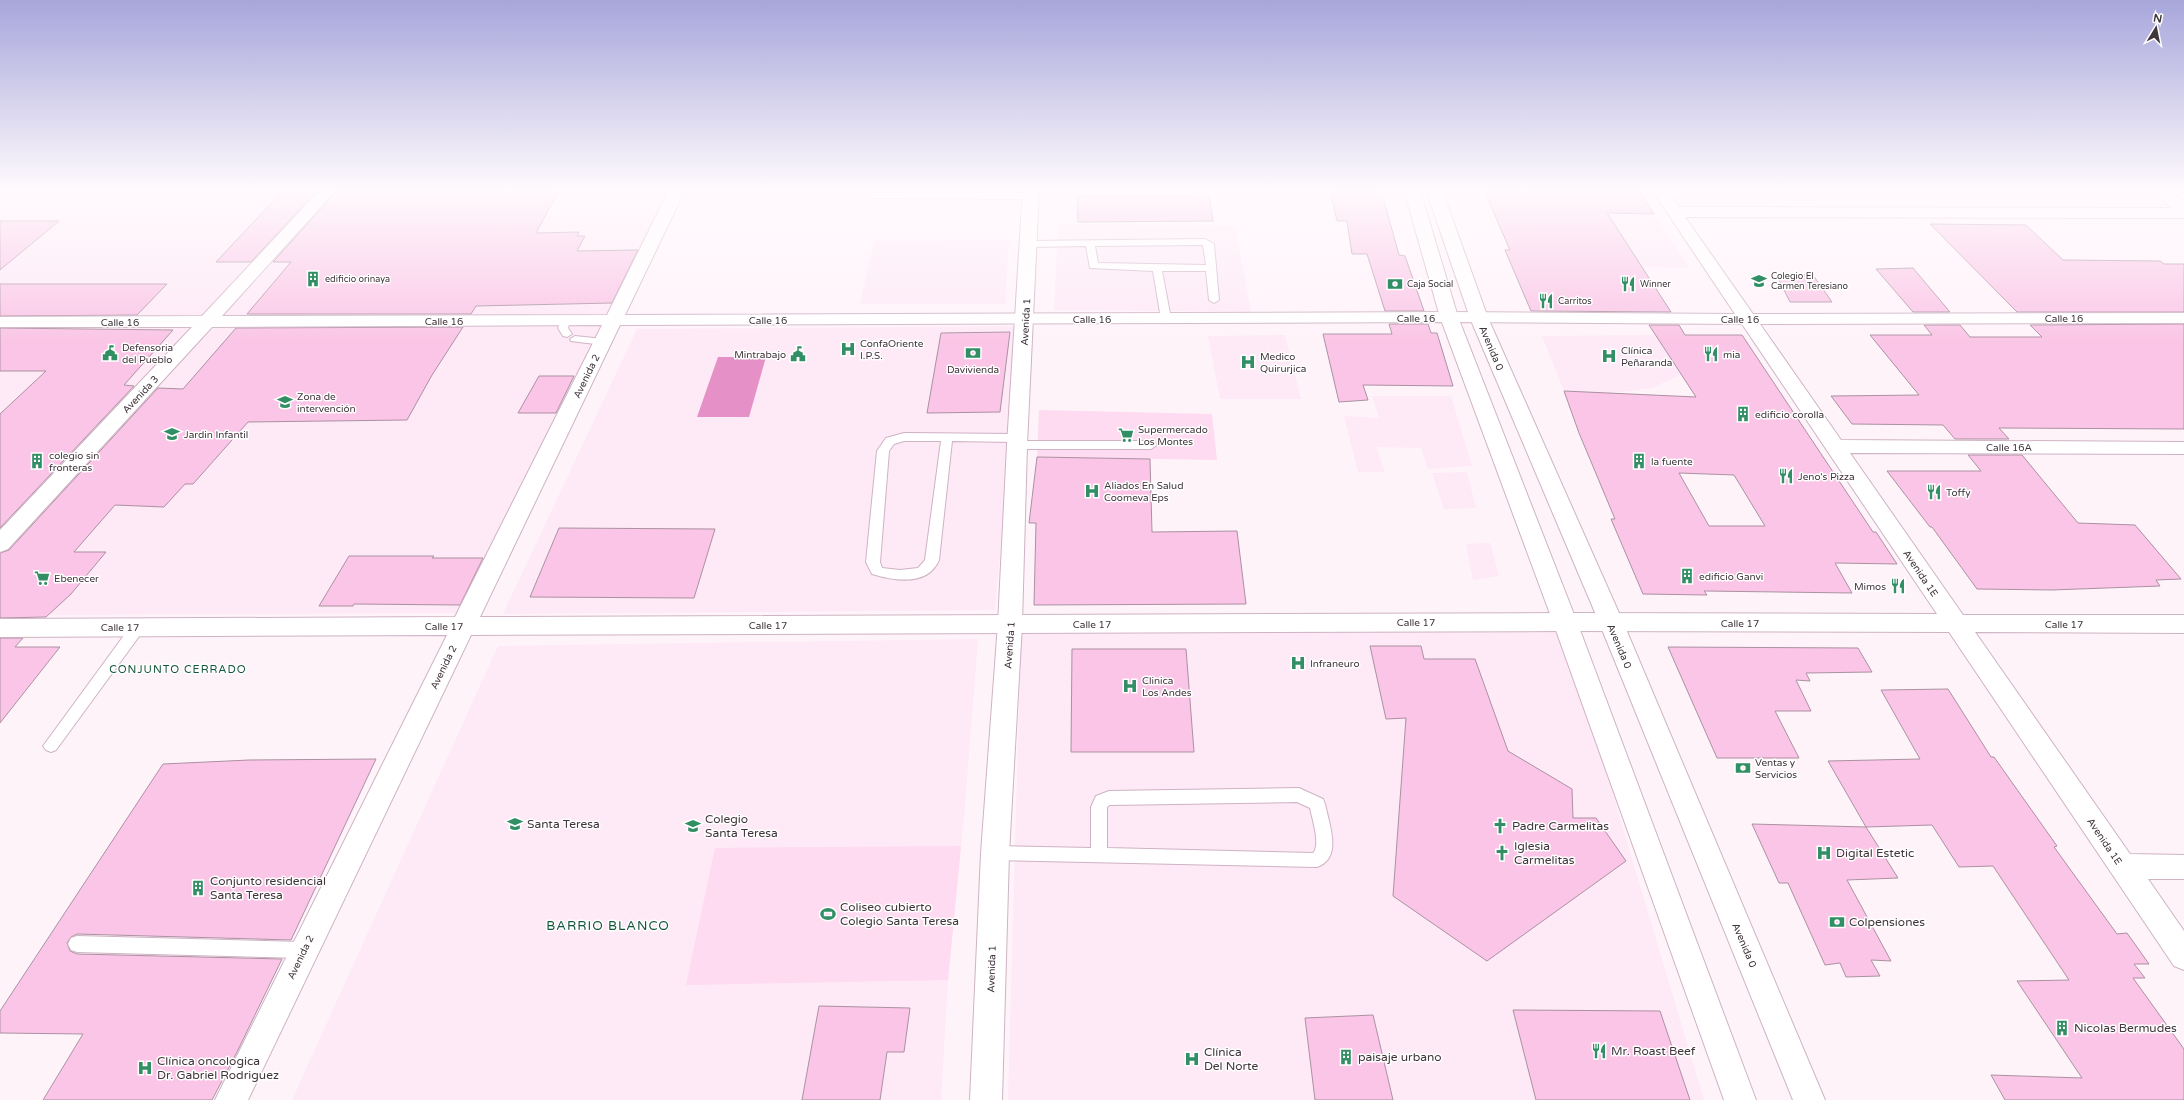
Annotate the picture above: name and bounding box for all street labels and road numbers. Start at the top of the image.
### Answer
street label: Avenida 1 [1019,298,1033,346]
street label: Calle 16 [1397,313,1435,325]
street label: Calle 16 [2045,313,2083,325]
street label: Calle 16 [1073,314,1111,326]
street label: Calle 16 [1721,314,1759,326]
street label: Calle 16 [749,315,787,327]
street label: Calle 16 [425,316,463,328]
street label: Calle 16 [101,317,139,329]
street label: Avenida 0 [1476,324,1506,373]
street label: Avenida 2 [571,353,603,400]
street label: Avenida 3 [120,373,161,416]
street label: Calle 16A [1986,442,2032,454]
street label: Avenida 1E [1900,548,1940,599]
street label: Calle 17 [1397,617,1435,629]
street label: Calle 17 [1721,618,1759,630]
street label: Calle 17 [1073,619,1111,631]
street label: Calle 17 [2045,619,2083,631]
street label: Calle 17 [749,620,787,632]
street label: Calle 17 [425,621,463,633]
street label: Avenida 1 [1002,621,1018,669]
street label: Calle 17 [101,622,139,634]
street label: Avenida 0 [1604,622,1634,671]
street label: Avenida 2 [428,644,460,691]
street label: Avenida 1E [2084,816,2124,867]
street label: Avenida 0 [1729,921,1759,970]
street label: Avenida 2 [285,934,317,981]
street label: Avenida 1 [985,945,999,993]

